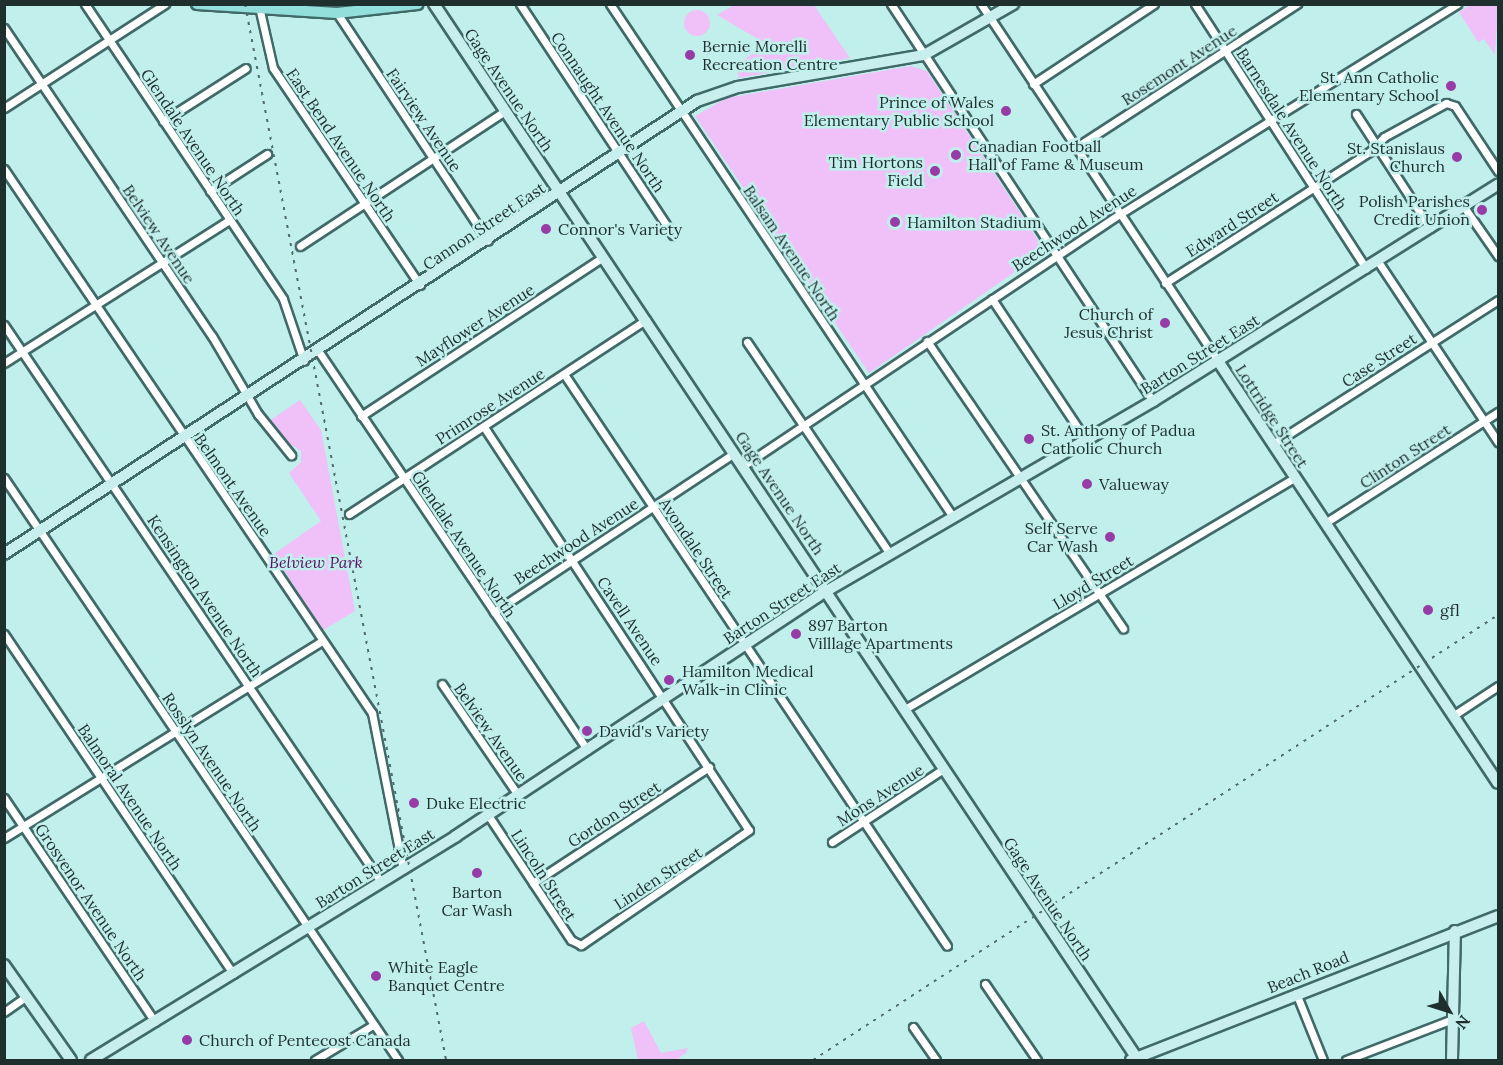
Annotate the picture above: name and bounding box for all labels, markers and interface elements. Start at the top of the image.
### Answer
street label: Rosemont Avenue [1118,21,1240,109]
street label: Gage Avenue North [461,25,557,155]
street label: Connaught Avenue North [547,28,669,196]
place label: Bernie Morelli Recreation Centre [702,36,838,74]
street label: Barnesdale Avenue North [1233,45,1351,213]
marker: Bernie Morelli Recreation Centre [683,48,697,62]
street label: Glendale Avenue North [137,65,249,219]
street label: East Bend Avenue North [282,65,400,225]
street label: Fairview Avenue [382,65,466,175]
place label: St. Ann Catholic Elementary School [1299,67,1439,105]
marker: St. Ann Catholic Elementary School [1444,79,1458,93]
place label: Prince of Wales Elementary Public School [804,92,994,130]
marker: Prince of Wales Elementary Public School [999,104,1013,118]
place label: Canadian Football Hall of Fame & Museum [968,136,1143,174]
place label: St. Stanislaus Church [1347,138,1445,176]
marker: Canadian Football Hall of Fame & Museum [949,148,963,162]
marker: St. Stanislaus Church [1450,150,1464,164]
place label: Tim Hortons Field [829,152,923,190]
marker: Tim Hortons Field [928,164,942,178]
street label: Cannon Street East [419,178,549,274]
street label: Belview Avenue [119,181,199,287]
street label: Beechwood Avenue [1008,181,1140,275]
street label: Balsam Avenue North [739,182,845,324]
street label: Edward Street [1182,187,1282,261]
place label: Polish Parishes Credit Union [1359,191,1470,229]
marker: Polish Parishes Credit Union [1475,203,1489,217]
place label: Hamilton Stadium [907,212,1042,232]
marker: Hamilton Stadium [888,215,902,229]
place label: Connor's Variety [558,219,682,239]
marker: Connor's Variety [539,222,553,236]
street label: Mayflower Avenue [412,280,538,370]
place label: Church of Jesus Christ [1064,304,1153,342]
street label: Barton Street East [1137,310,1263,398]
marker: Church of Jesus Christ [1158,316,1172,330]
street label: Case Street [1338,329,1420,391]
street label: Lottridge Street [1232,361,1312,471]
street label: Primrose Avenue [432,364,548,448]
place label: St. Anthony of Padua Catholic Church [1041,420,1195,458]
street label: Clinton Street [1356,420,1454,492]
street label: Gage Avenue North [732,428,828,558]
street label: Belmont Avenue [190,430,276,540]
marker: St. Anthony of Padua Catholic Church [1022,432,1036,446]
street label: Glendale Avenue North [408,467,520,621]
place label: Valueway [1099,474,1169,494]
marker: Valueway [1080,477,1094,491]
street label: Beechwood Avenue [510,494,642,588]
street label: Avondale Street [655,494,737,602]
street label: Kensington Avenue North [143,511,267,681]
place label: Self Serve Car Wash [1025,518,1098,556]
marker: Self Serve Car Wash [1103,530,1117,544]
street label: Lloyd Street [1049,551,1137,613]
park label: Belview Park [269,552,363,572]
street label: Barton Street East [720,558,844,648]
street label: Cavell Avenue [593,573,667,669]
place label: gfl [1440,600,1460,620]
marker: gfl [1421,603,1435,617]
place label: 897 Barton Villlage Apartments [808,615,953,653]
marker: 897 Barton Villlage Apartments [789,627,803,641]
place label: Hamilton Medical Walk-in Clinic [682,661,814,699]
marker: Hamilton Medical Walk-in Clinic [660,671,678,689]
street label: Belview Avenue [450,679,532,785]
street label: Rosslyn Avenue North [158,689,266,835]
street label: Balmoral Avenue North [74,720,186,874]
place label: David's Variety [599,721,709,741]
marker: David's Variety [580,724,594,738]
street label: Mons Avenue [833,760,927,830]
street label: Gordon Street [564,777,664,851]
place label: Duke Electric [426,793,526,813]
marker: Duke Electric [407,796,421,810]
street label: Grosvenor Avenue North [31,820,151,984]
street label: Barton Street East [312,824,438,912]
street label: Lincoln Street [507,826,581,924]
street label: Gage Avenue North [1000,834,1096,964]
street label: Linden Street [610,842,706,914]
marker: Barton Car Wash [470,866,484,880]
place label: Barton Car Wash [441,882,513,920]
street label: Beach Road [1264,947,1352,997]
place label: White Eagle Banquet Centre [388,957,505,995]
marker: White Eagle Banquet Centre [369,969,383,983]
north arrow [1419,981,1479,1041]
text: N [1451,1011,1475,1033]
place label: Church of Pentecost Canada [199,1030,411,1050]
marker: Church of Pentecost Canada [180,1033,194,1047]

